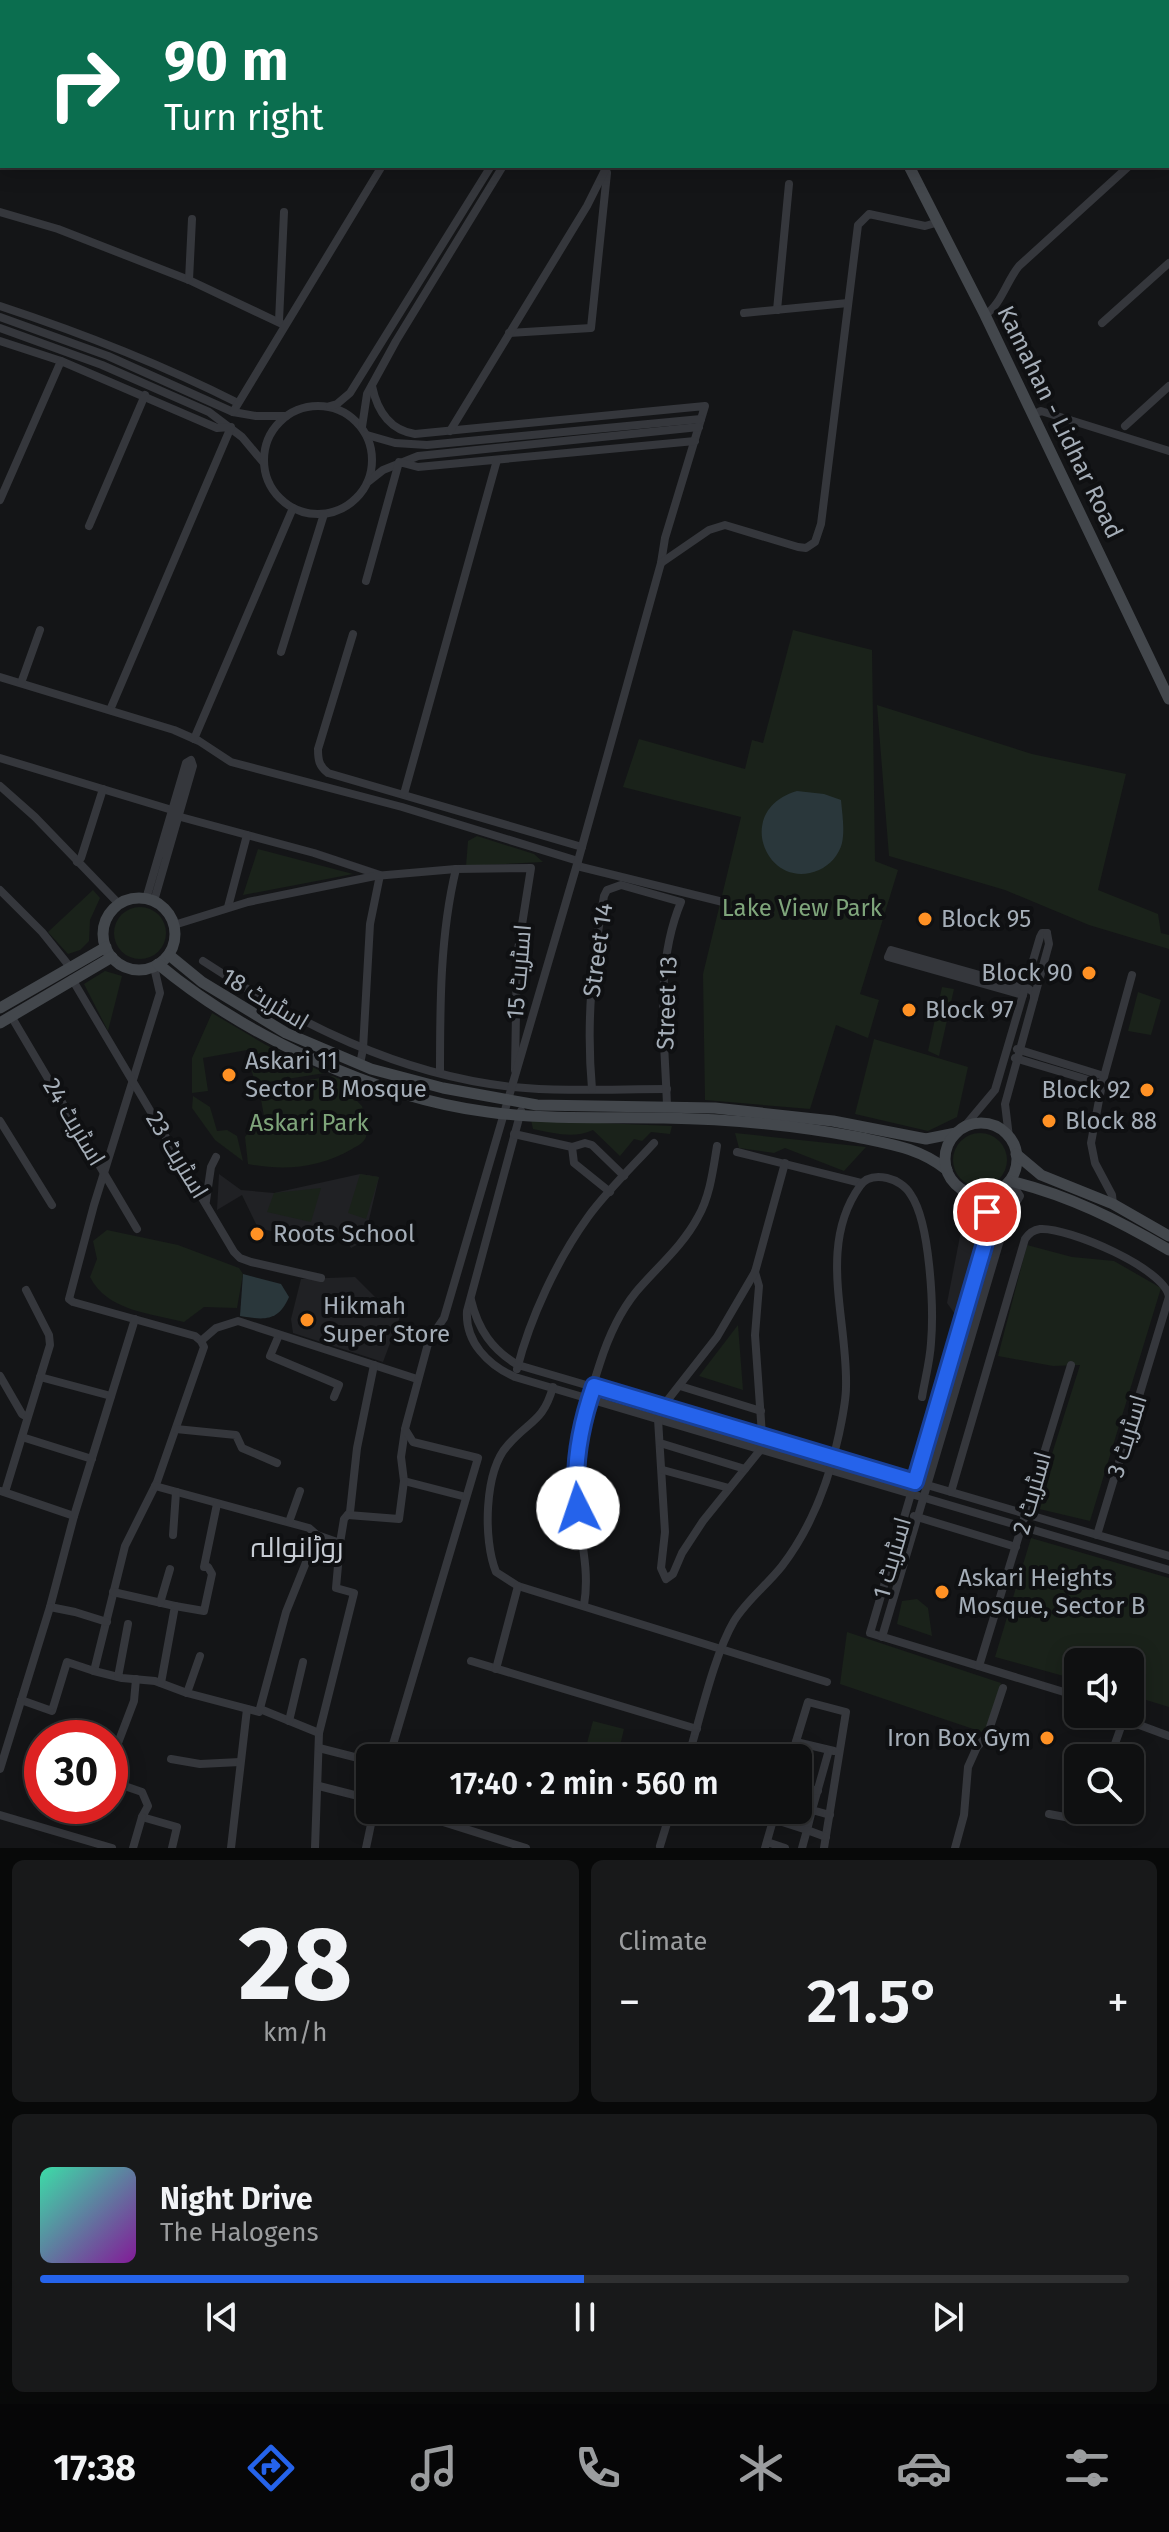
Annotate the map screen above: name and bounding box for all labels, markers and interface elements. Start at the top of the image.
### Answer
text: 90 m [164,28,289,95]
icon: right [32,32,136,136]
text: Turn right [164,96,324,140]
street label: Kamahan - Lidhar Road [991,301,1129,543]
park label: Lake View Park [722,894,883,922]
street label: Street 14 [578,901,618,999]
place label: Block 95 [941,905,1031,933]
marker: Block 95 [916,910,934,928]
street label: اسٹریٹ 15 [501,923,537,1021]
street label: Street 13 [651,956,683,1050]
place label: Block 90 [981,959,1073,987]
street label: اسٹریٹ 18 [216,962,314,1036]
marker: Block 90 [1080,964,1098,982]
place label: Block 97 [925,996,1014,1024]
marker: Block 97 [900,1001,918,1019]
place label: Askari 11 Sector B Mosque [245,1047,427,1103]
marker: Askari 11 Sector B Mosque [220,1066,238,1084]
street label: اسٹریٹ 24 [37,1073,111,1171]
place label: Block 92 [1041,1076,1131,1104]
marker: Block 92 [1138,1081,1156,1099]
street label: اسٹریٹ 23 [140,1106,214,1204]
place label: Block 88 [1065,1107,1157,1135]
park label: Askari Park [249,1109,369,1137]
marker: Block 88 [1040,1112,1058,1130]
pin [953,1178,1021,1246]
icon: arrive [965,1190,1009,1234]
place label: Roots School [273,1220,415,1248]
marker: Roots School [248,1225,266,1243]
place label: Hikmah Super Store [323,1292,450,1348]
marker: Hikmah Super Store [298,1311,316,1329]
street label: اسٹریٹ 3 [1101,1391,1153,1481]
street label: اسٹریٹ 2 [1007,1448,1057,1538]
position arrow [536,1466,620,1550]
street label: اسٹریٹ 1 [867,1514,917,1602]
district label: روڑانوالہ [251,1531,343,1564]
place label: Askari Heights Mosque, Sector B [958,1564,1145,1620]
marker: Askari Heights Mosque, Sector B [933,1583,951,1601]
map controls [1064,1648,1144,1824]
button: sound [1064,1648,1144,1728]
speed limit sign: 30 [24,1720,128,1824]
place label: Iron Box Gym [887,1724,1031,1752]
marker: Iron Box Gym [1038,1729,1056,1747]
button: search [1064,1744,1144,1824]
text: 17:40 · 2 min · 560 m [450,1766,718,1802]
text: 28 [238,1902,352,2027]
text: Climate [619,1926,707,1957]
text: 21.5° [807,1966,941,2038]
text: − [619,1976,641,2029]
text: + [1107,1976,1129,2029]
text: km/h [263,2017,327,2048]
text: Night Drive [160,2181,313,2217]
text: The Halogens [160,2217,319,2248]
icon: previous [200,2295,244,2339]
icon: pause [563,2295,607,2339]
icon: next [926,2295,970,2339]
icon: directions [243,2440,299,2496]
icon: music [406,2440,462,2496]
icon: phone [570,2440,626,2496]
icon: climate [733,2440,789,2496]
icon: car [896,2440,952,2496]
icon: filters [1059,2440,1115,2496]
text: 17:38 [54,2446,136,2490]

